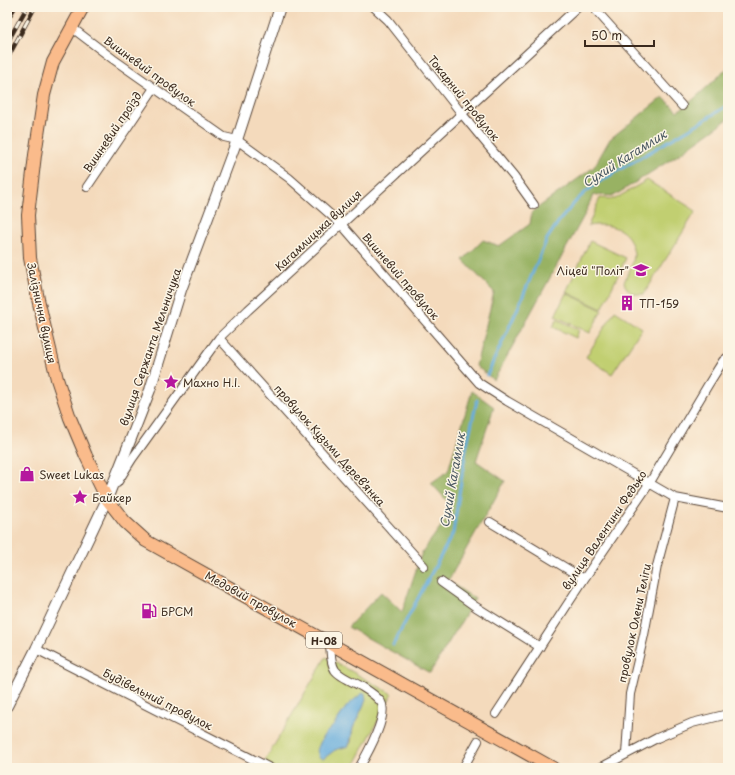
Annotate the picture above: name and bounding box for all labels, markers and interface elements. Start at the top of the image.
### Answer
scale bar [585,22,654,48]
text: 50 m [591,26,622,44]
street label: Вишневий провулок [100,32,200,111]
street label: Токарний провулок [424,52,504,145]
street label: Вишневий проїзд [79,88,145,176]
water label: Сухий Кагамлик [578,124,670,191]
street label: Кагамлицька вулиця [271,185,365,275]
street label: Вишневий провулок [358,229,444,324]
street label: Залізнична вулиця [23,260,61,365]
school or university icon: Ліцей "Політ" [632,261,650,279]
place label: Ліцей "Політ" [557,262,629,279]
street label: вулиця Сержанта Мельничука [115,266,185,428]
building icon: ТП-159 [618,294,636,312]
place label: ТП-159 [639,295,679,312]
place icon: Махно Н.І. [162,373,180,391]
place label: Махно Н.І. [183,374,241,391]
street label: провулок Кузьми Деревʼянка [271,380,390,510]
water label: Сухий Кагамлик [435,430,469,529]
shop icon: Sweet Lukas [18,465,36,483]
place label: Sweet Lukas [39,466,104,483]
street label: вулиця Валентини Федько [557,467,651,593]
place icon: Байкер [71,488,89,506]
place label: Байкер [92,489,131,506]
street label: провулок Олени Теліги [613,562,655,684]
street label: Медовий провулок [202,567,300,632]
fuel station icon: БРСМ [140,602,158,620]
place label: БРСМ [161,603,193,620]
road number: Н-08 [306,632,342,648]
street label: Будівельний провулок [100,664,216,734]

